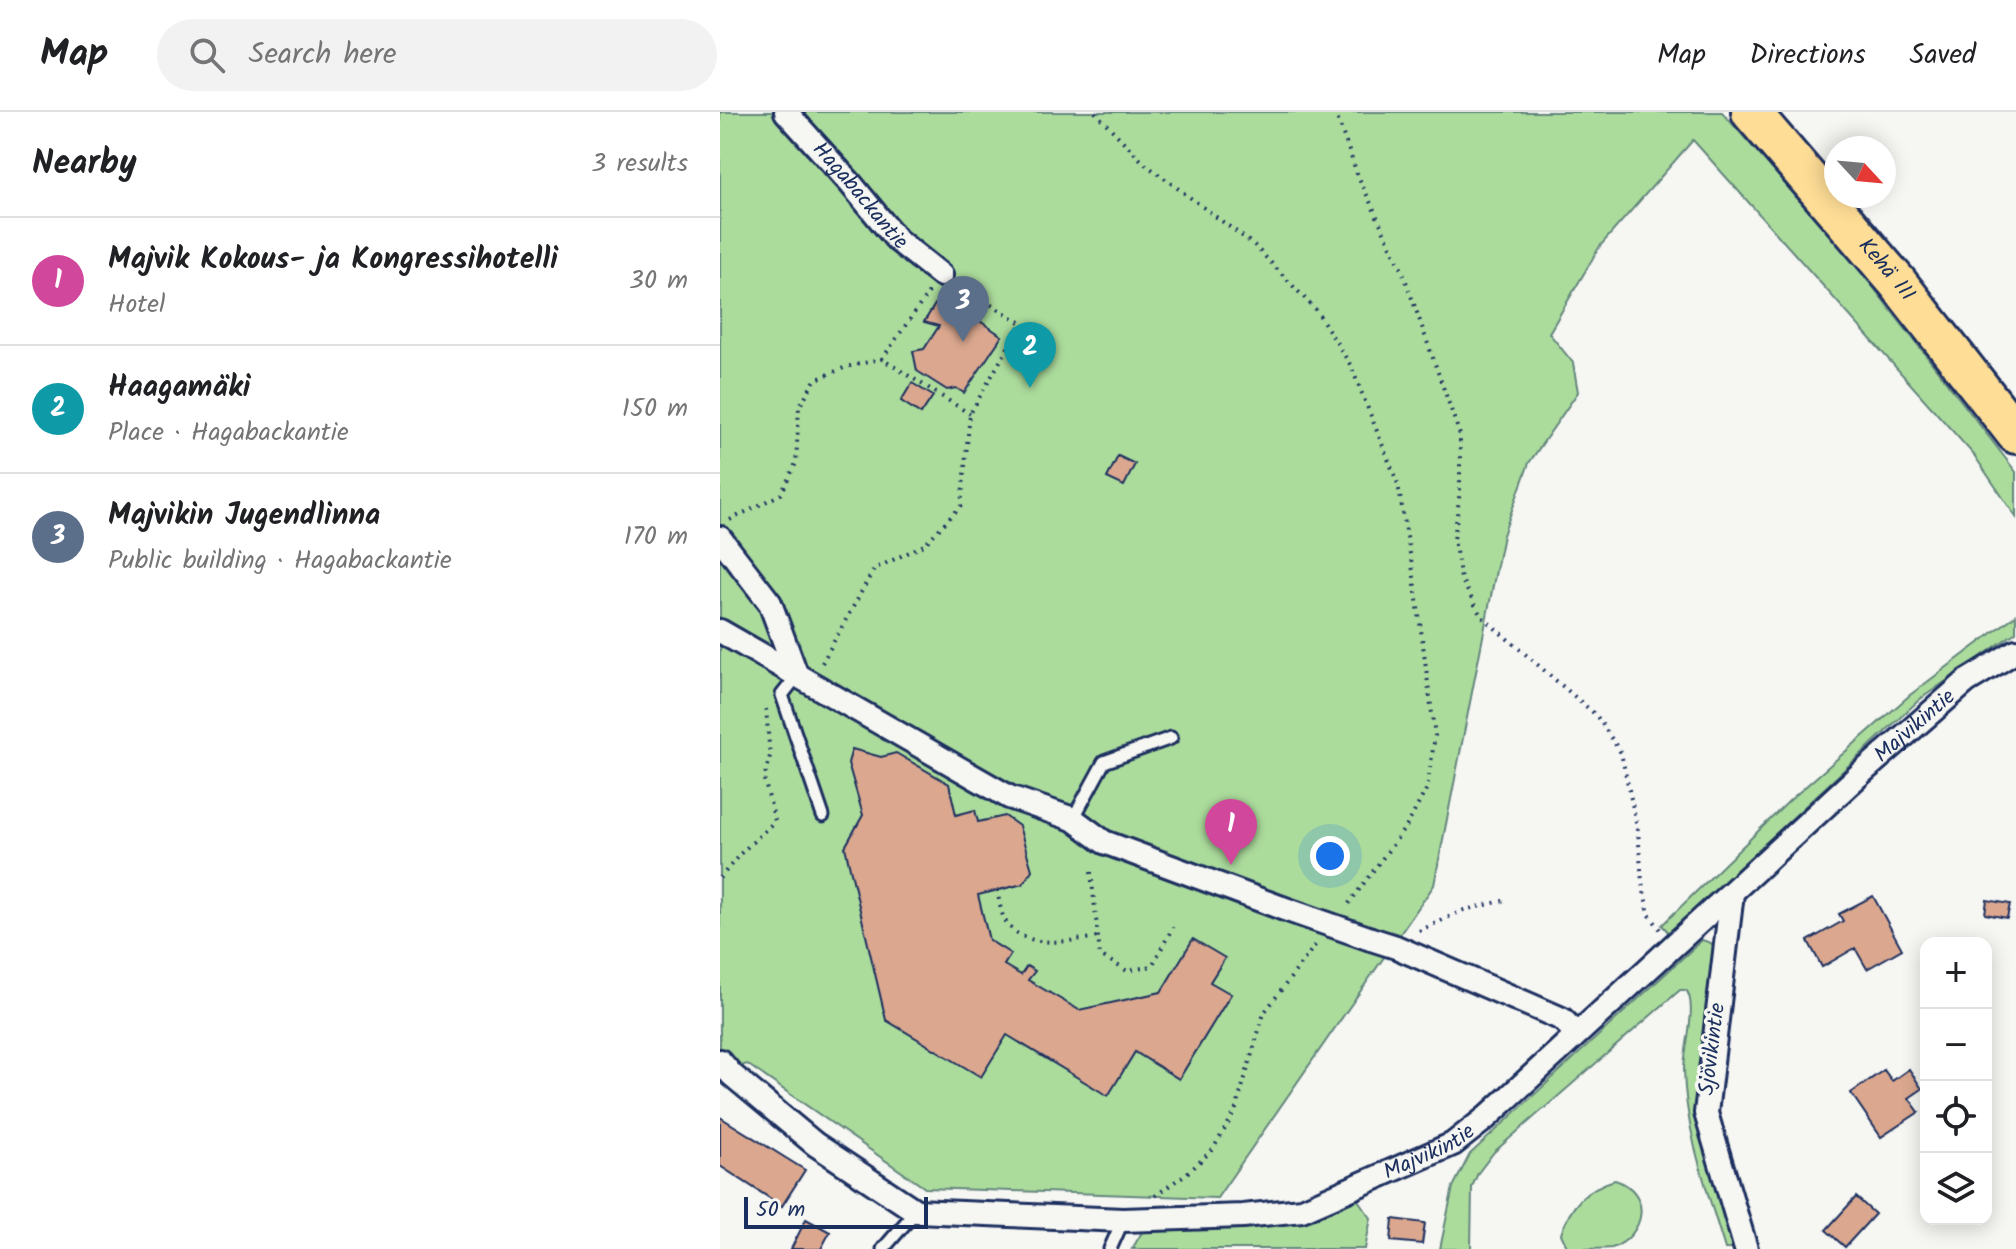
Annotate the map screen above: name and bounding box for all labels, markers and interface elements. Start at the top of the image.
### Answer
search box [157,19,717,91]
text: Map [40,25,109,85]
text: Search here [249,31,396,79]
icon: search [185,33,229,77]
text: Map [1657,33,1706,78]
text: Directions [1750,33,1866,78]
text: Saved [1910,33,1976,78]
street label: Hagabackantie [803,134,915,260]
north arrow [1824,136,1896,208]
text: Nearby [32,137,137,191]
text: 3 results [591,143,688,185]
street label: Kehä III [1849,230,1924,309]
text: Majvik Kokous- ja Kongressihotelli [108,236,558,284]
text: 1 [54,260,62,302]
text: 30 m [629,260,688,302]
pin: 3 [937,276,989,342]
text: Hotel [108,284,165,326]
pin: 2 [1004,322,1056,388]
text: Haagamäki [108,364,251,412]
text: 2 [50,388,66,430]
text: 150 m [622,388,688,430]
text: Place · Hagabackantie [108,412,349,454]
text: Majvikin Jugendlinna [108,492,380,540]
text: 3 [51,516,65,558]
text: 170 m [624,516,688,558]
text: Public building · Hagabackantie [108,540,452,582]
street label: Majvikintie [1866,681,1964,772]
pin: 1 [1205,799,1257,865]
your location [1310,836,1350,876]
map controls [1920,937,1992,1225]
button: + [1920,937,1992,1009]
street label: Sjövikintie [1690,1001,1736,1097]
button: − [1920,1009,1992,1081]
button: locate [1920,1081,1992,1153]
street label: Majvikintie [1378,1115,1483,1190]
button: layers [1920,1153,1992,1225]
scale bar [744,1193,928,1229]
text: 50 m [756,1193,805,1228]

